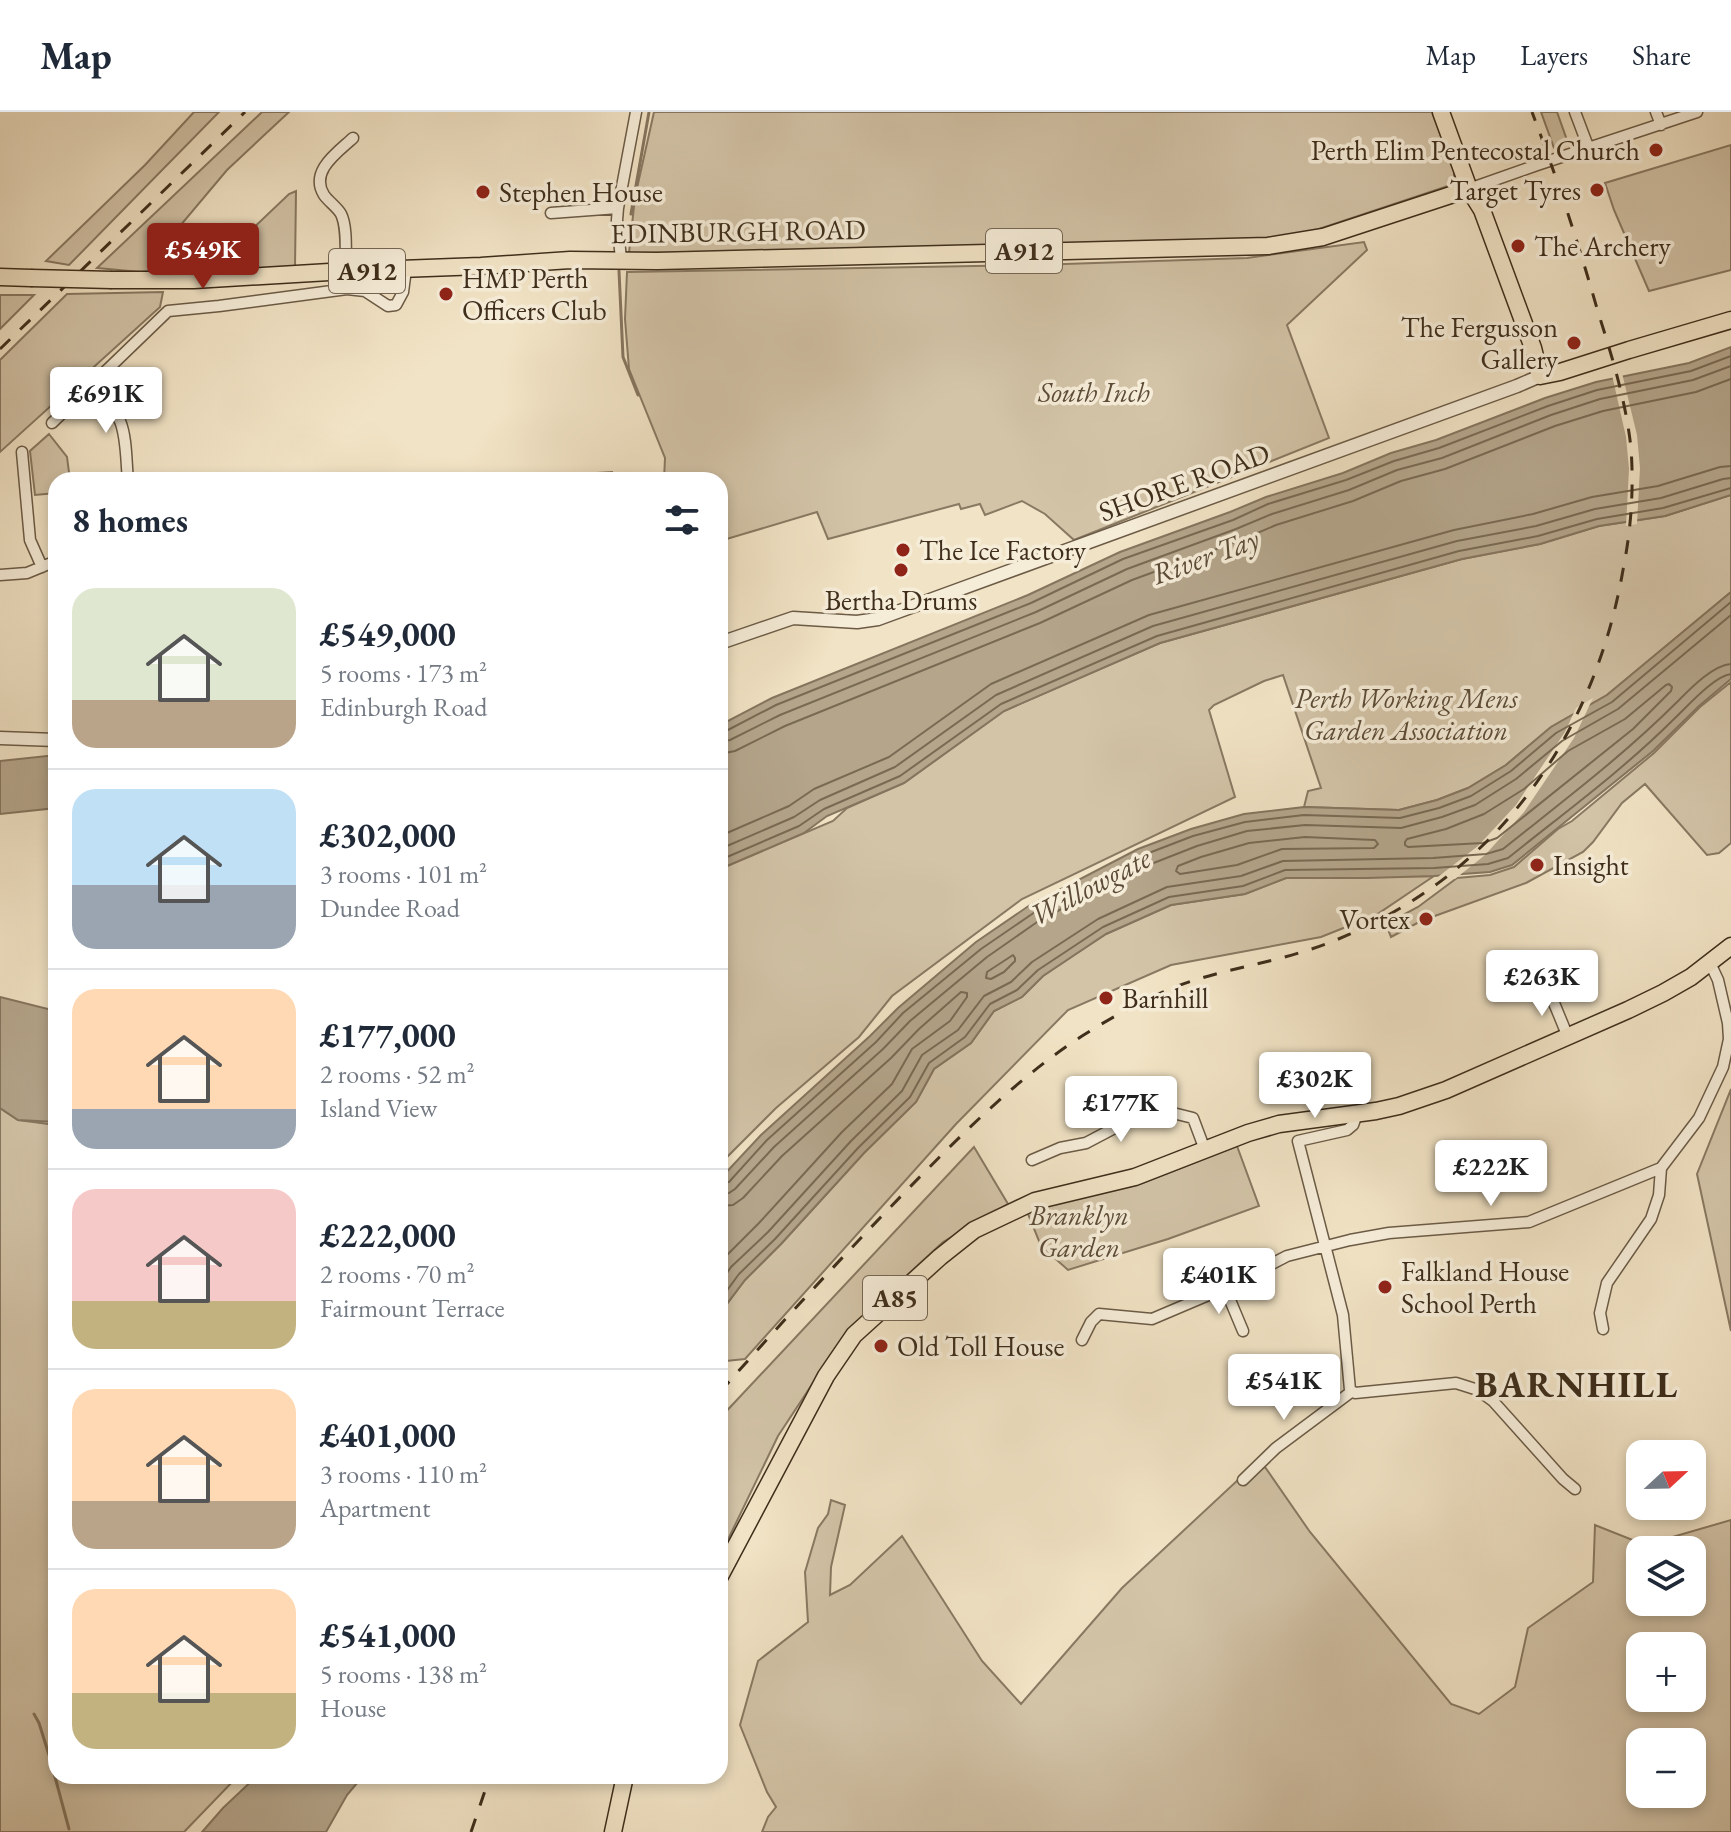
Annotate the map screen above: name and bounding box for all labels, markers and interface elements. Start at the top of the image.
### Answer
text: Map [40,31,112,80]
text: Map [1426,37,1476,73]
text: Layers [1520,37,1588,73]
text: Share [1632,37,1691,73]
place label: Perth Elim Pentecostal Church [1311,132,1640,168]
marker: Perth Elim Pentecostal Church [1647,141,1665,159]
place label: Target Tyres [1450,172,1581,208]
place label: Stephen House [499,174,663,210]
marker: Target Tyres [1588,181,1606,199]
marker: Stephen House [474,183,492,201]
street label: EDINBURGH ROAD [610,211,866,251]
pin: £549K [147,223,259,291]
place label: The Archery [1534,228,1672,264]
road number: A912 [986,229,1062,273]
text: £549K [165,232,241,266]
marker: The Archery [1509,237,1527,255]
road number: A912 [329,249,405,293]
place label: HMP Perth Officers Club [462,260,607,328]
marker: HMP Perth Officers Club [437,285,455,303]
place label: The Fergusson Gallery [1401,309,1559,377]
marker: The Fergusson Gallery [1565,334,1583,352]
pin: £691K [50,367,162,435]
park label: South Inch [1037,374,1150,410]
text: £691K [68,376,144,410]
street label: SHORE ROAD [1094,434,1274,530]
text: 8 homes [72,498,188,542]
icon: filters [660,498,704,542]
water label: River Tay [1146,519,1264,593]
place label: The Ice Factory [919,532,1087,568]
marker: The Ice Factory [894,541,912,559]
marker: Bertha Drums [892,561,910,579]
place label: Bertha Drums [825,582,977,618]
text: £549,000 [320,612,456,656]
icon: home [136,620,232,716]
text: 5 rooms · 173 m² [320,656,487,690]
park label: Perth Working Mens Garden Association [1294,680,1518,748]
text: Edinburgh Road [320,690,487,724]
text: £302,000 [320,813,456,857]
icon: home [136,821,232,917]
water label: Willowgate [1023,838,1158,934]
place label: Insight [1553,847,1629,883]
marker: Insight [1528,856,1546,874]
text: 3 rooms · 101 m² [320,857,487,891]
text: Dundee Road [320,891,460,925]
place label: Vortex [1339,901,1410,937]
marker: Vortex [1417,910,1435,928]
pin: £263K [1486,950,1598,1018]
text: £263K [1504,959,1580,993]
place label: Barnhill [1122,980,1209,1016]
marker: Barnhill [1097,989,1115,1007]
text: £177,000 [320,1013,456,1057]
icon: home [136,1021,232,1117]
pin: £302K [1259,1052,1371,1120]
text: 2 rooms · 52 m² [320,1057,475,1091]
text: £302K [1277,1061,1353,1095]
pin: £177K [1065,1076,1177,1144]
text: £177K [1083,1085,1159,1119]
text: Island View [320,1091,437,1125]
pin: £222K [1435,1140,1547,1208]
text: £222K [1453,1149,1529,1183]
park label: Branklyn Garden [1028,1197,1129,1265]
text: £222,000 [320,1213,456,1257]
icon: home [136,1221,232,1317]
pin: £401K [1163,1248,1275,1316]
place label: Falkland House School Perth [1401,1253,1569,1321]
text: 2 rooms · 70 m² [320,1257,475,1291]
text: £401K [1181,1257,1257,1291]
road number: A85 [863,1276,927,1320]
marker: Falkland House School Perth [1376,1278,1394,1296]
text: Fairmount Terrace [320,1291,505,1325]
place label: Old Toll House [897,1328,1064,1364]
marker: Old Toll House [872,1337,890,1355]
pin: £541K [1228,1354,1340,1422]
district label: BARNHILL [1475,1361,1679,1408]
text: £541K [1246,1363,1322,1397]
text: £401,000 [320,1413,456,1457]
icon: home [136,1421,232,1517]
north arrow [1626,1440,1706,1520]
map controls [1626,1440,1706,1808]
text: 3 rooms · 110 m² [320,1457,487,1491]
text: Apartment [320,1491,430,1525]
button: layers [1626,1536,1706,1616]
text: £541,000 [320,1613,456,1657]
icon: home [136,1621,232,1717]
button: + [1626,1632,1706,1712]
text: 5 rooms · 138 m² [320,1657,487,1691]
text: House [320,1691,386,1725]
button: − [1626,1728,1706,1808]

